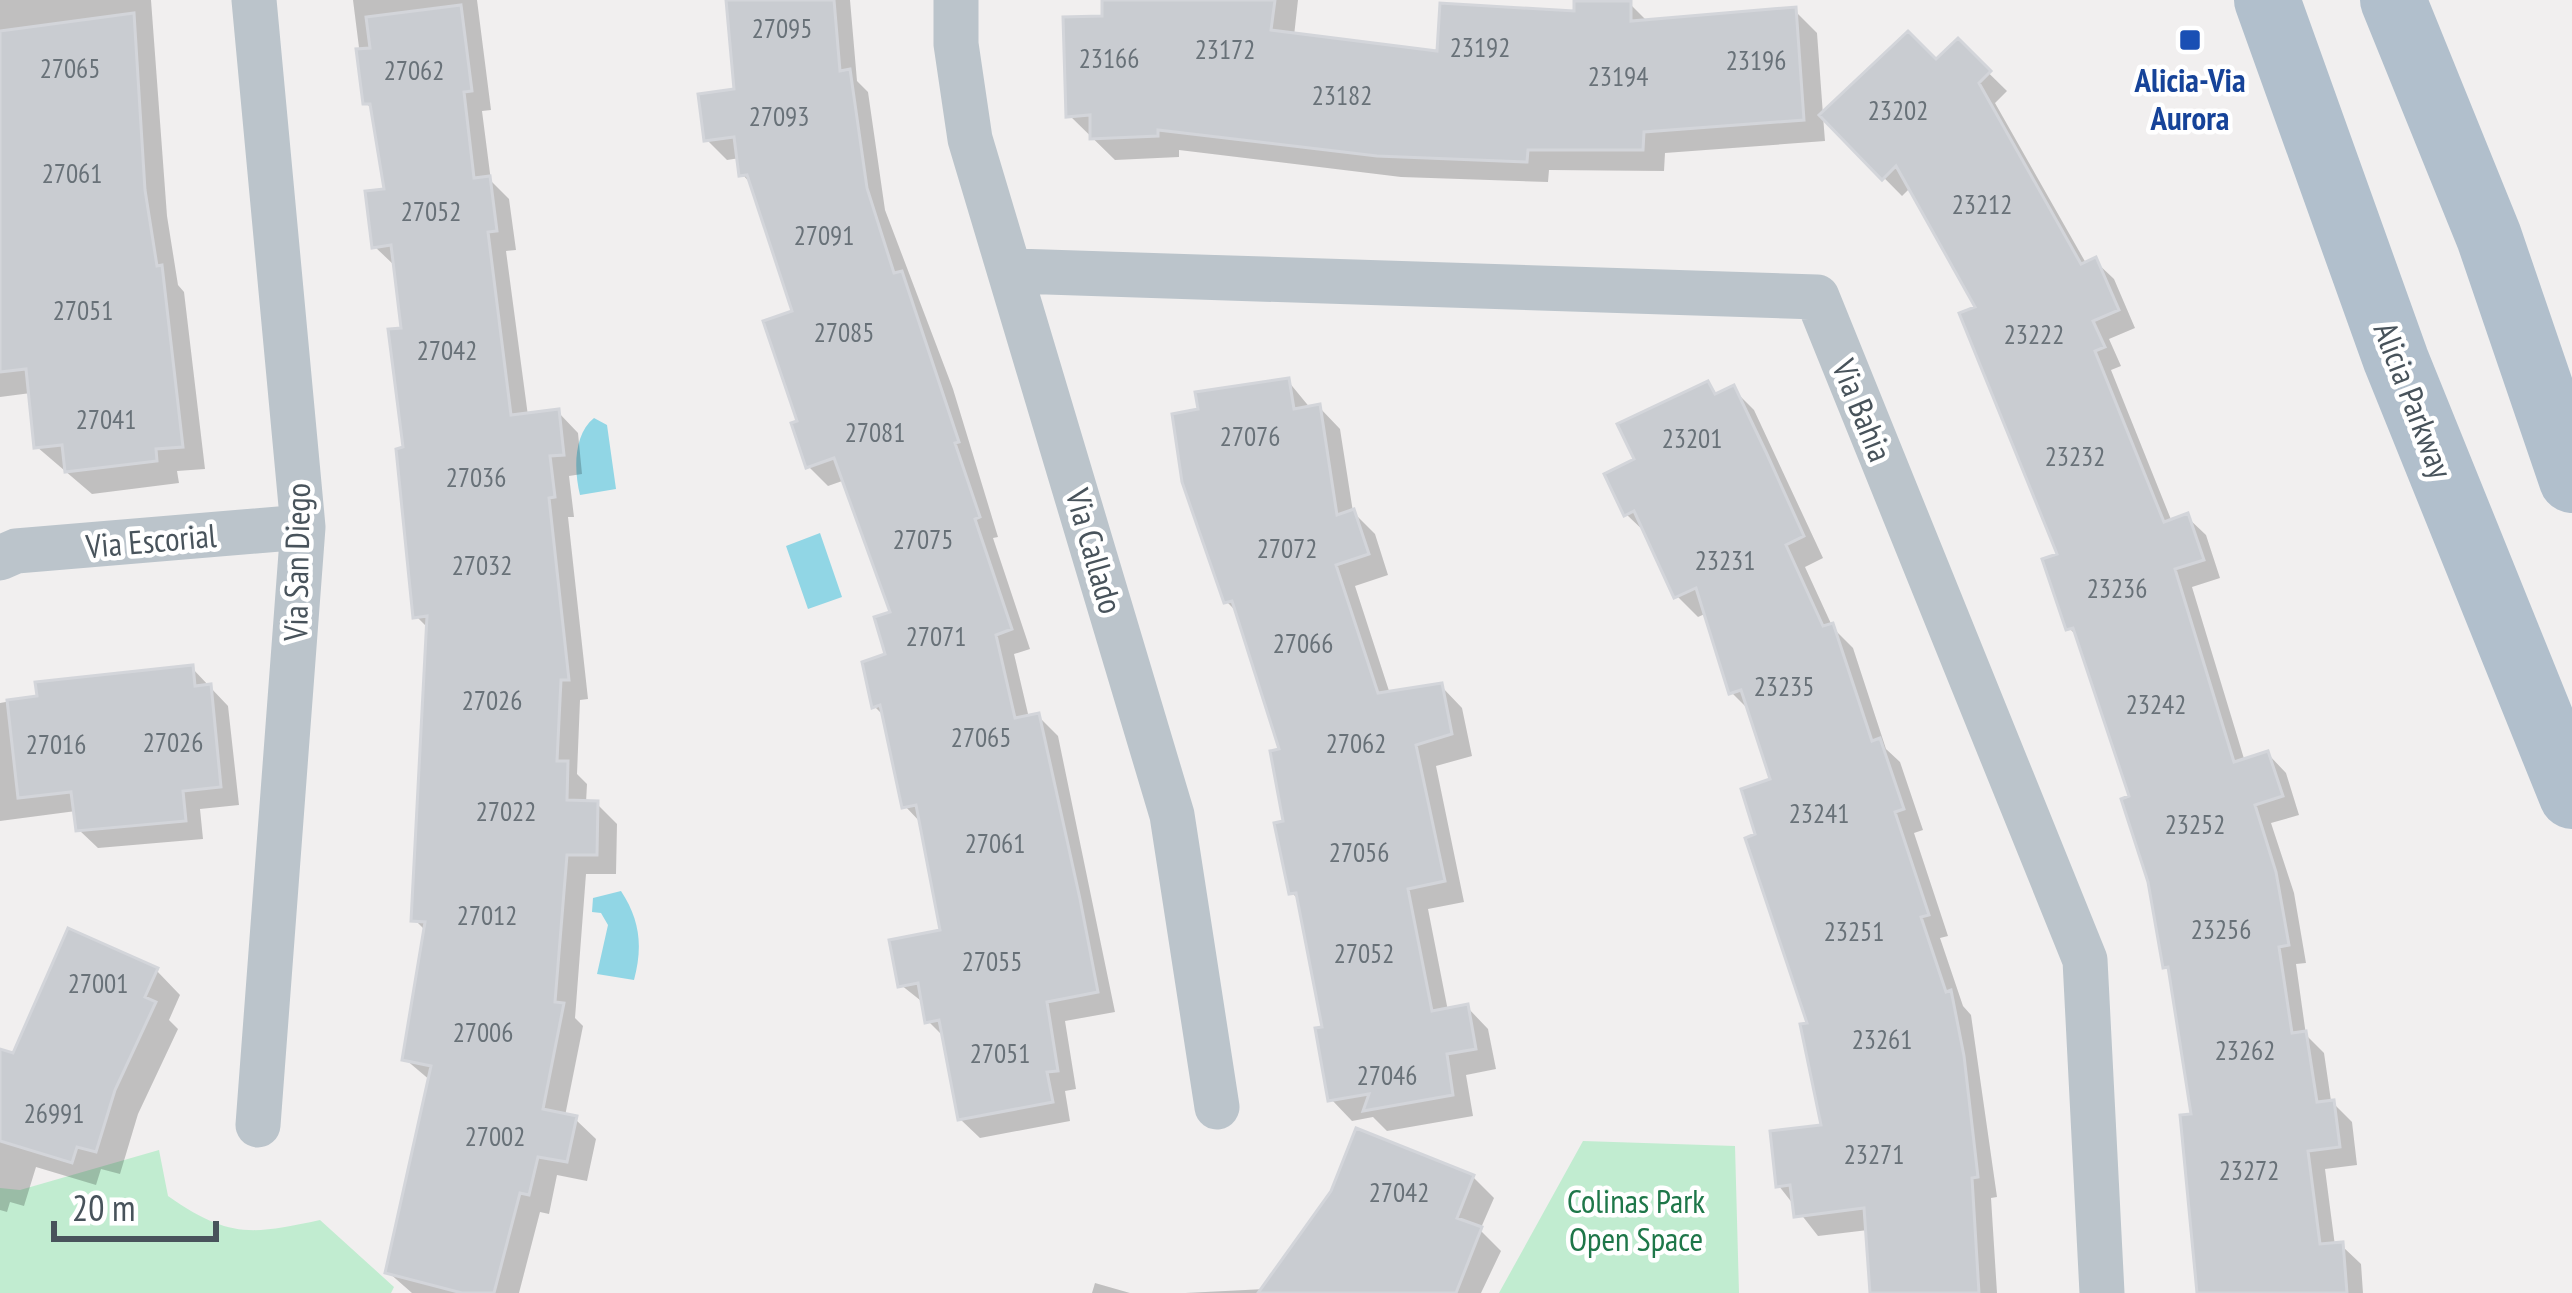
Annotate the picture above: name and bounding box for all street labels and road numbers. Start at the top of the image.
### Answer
street label: Alicia Parkway [2365,316,2464,485]
street label: Via Bahia [1823,352,1903,467]
street label: Via San Diego [273,483,319,642]
street label: Via Callado [1056,483,1133,618]
street label: Via Escorial [83,513,218,567]

